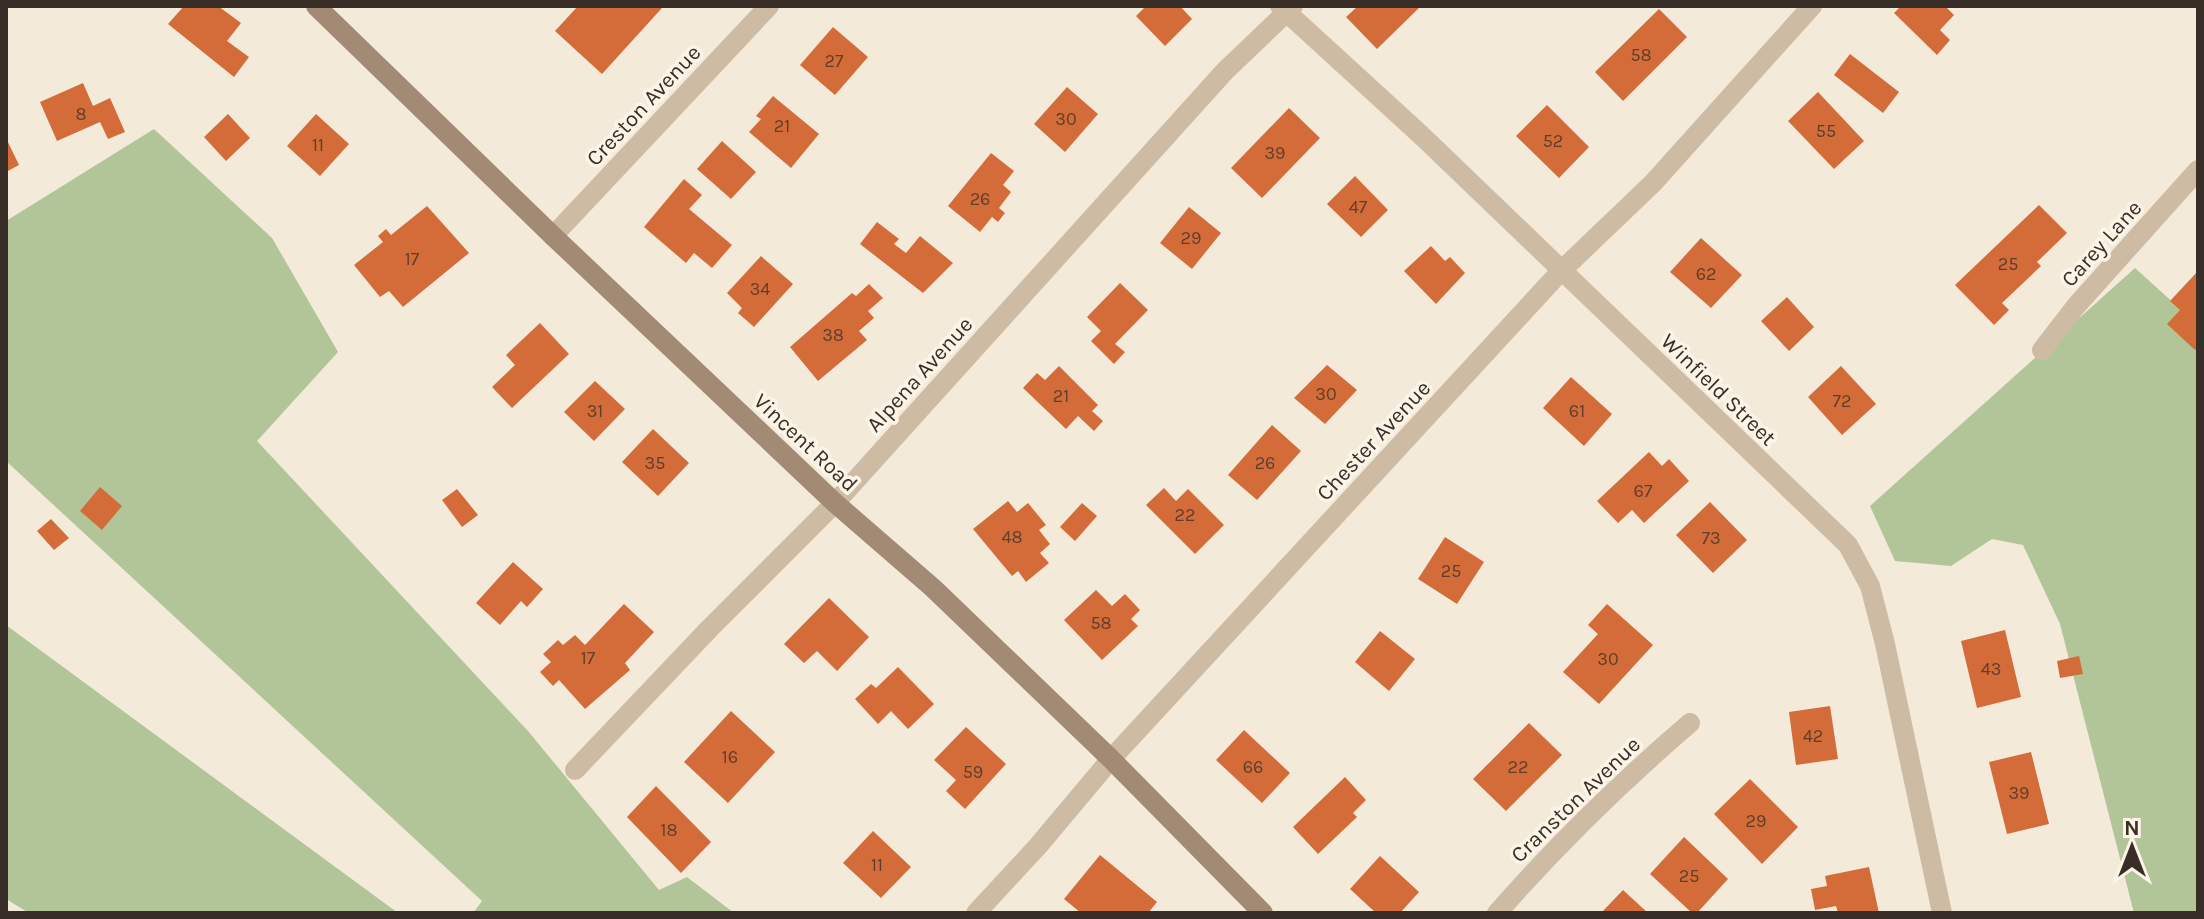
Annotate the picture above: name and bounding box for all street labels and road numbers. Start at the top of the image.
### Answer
street label: Creston Avenue [581,40,706,171]
street label: Carey Lane [2056,195,2147,292]
street label: Alpena Avenue [861,312,978,438]
street label: Winfield Street [1655,328,1781,451]
street label: Chester Avenue [1311,375,1436,506]
street label: Vincent Road [748,388,863,497]
street label: Cranston Avenue [1506,731,1646,868]

